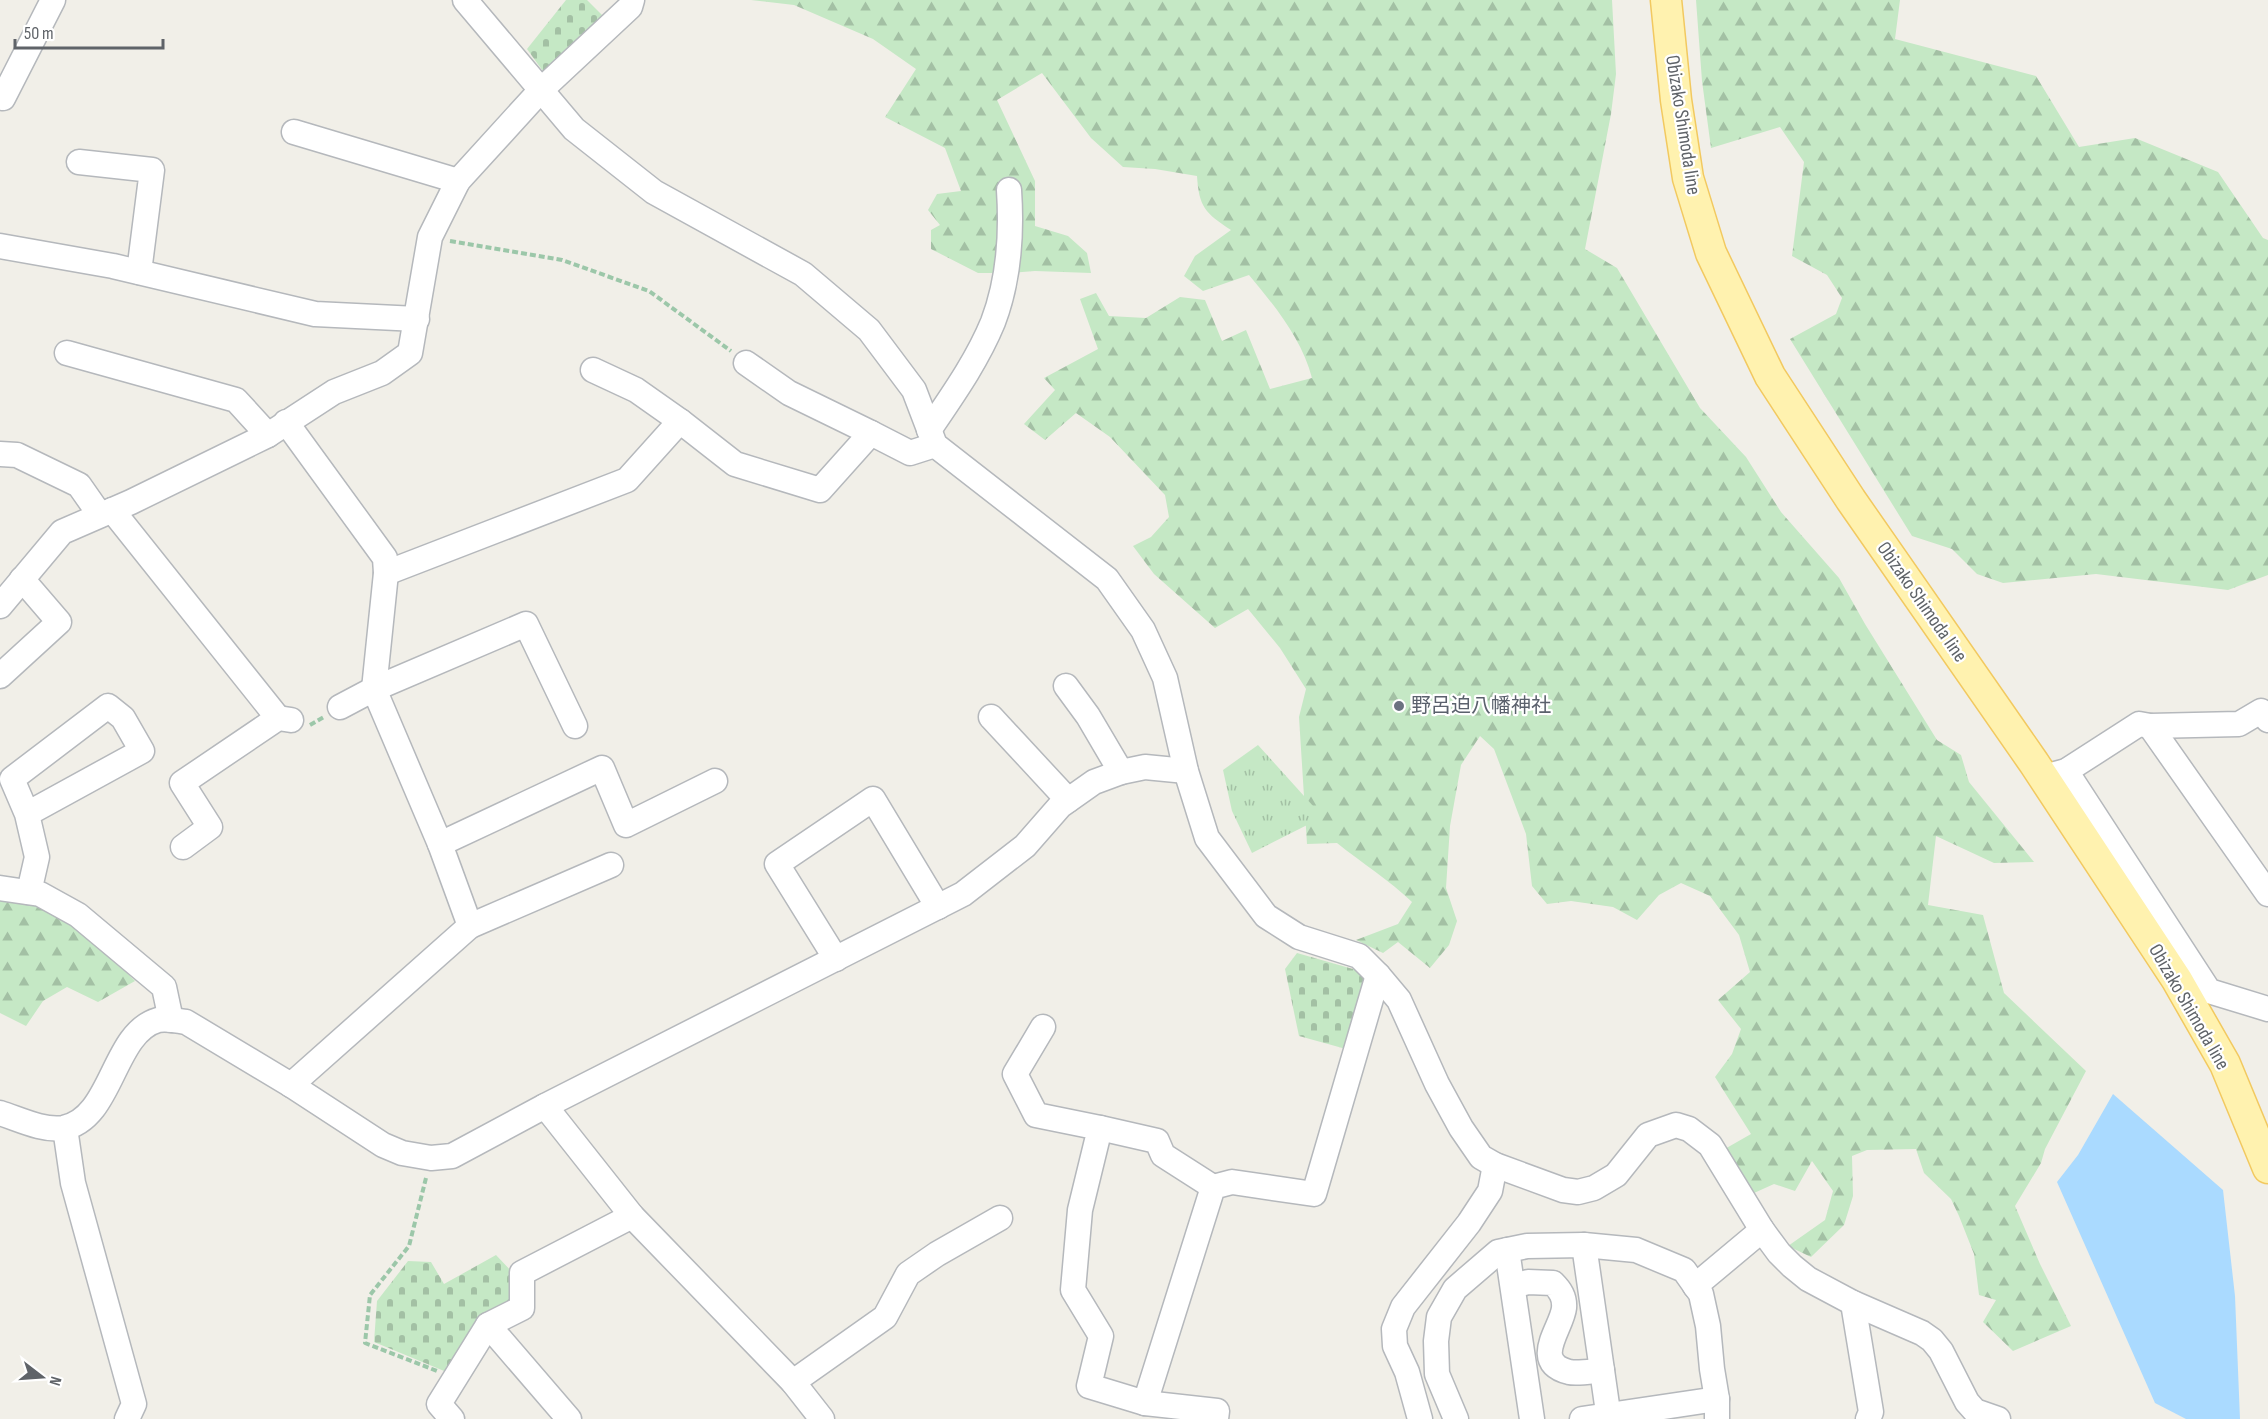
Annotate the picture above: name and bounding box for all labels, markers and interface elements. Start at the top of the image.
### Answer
scale bar [15,12,164,50]
text: 50 m [24,23,54,44]
street label: Obizako Shimoda line [1660,53,1706,197]
street label: Obizako Shimoda line [1872,537,1972,667]
place label: 野呂迫八幡神社 [1411,694,1551,718]
marker: 野呂迫八幡神社 [1392,699,1406,713]
street label: Obizako Shimoda line [2143,940,2235,1074]
north arrow [12,1347,72,1407]
text: N [45,1374,65,1388]

